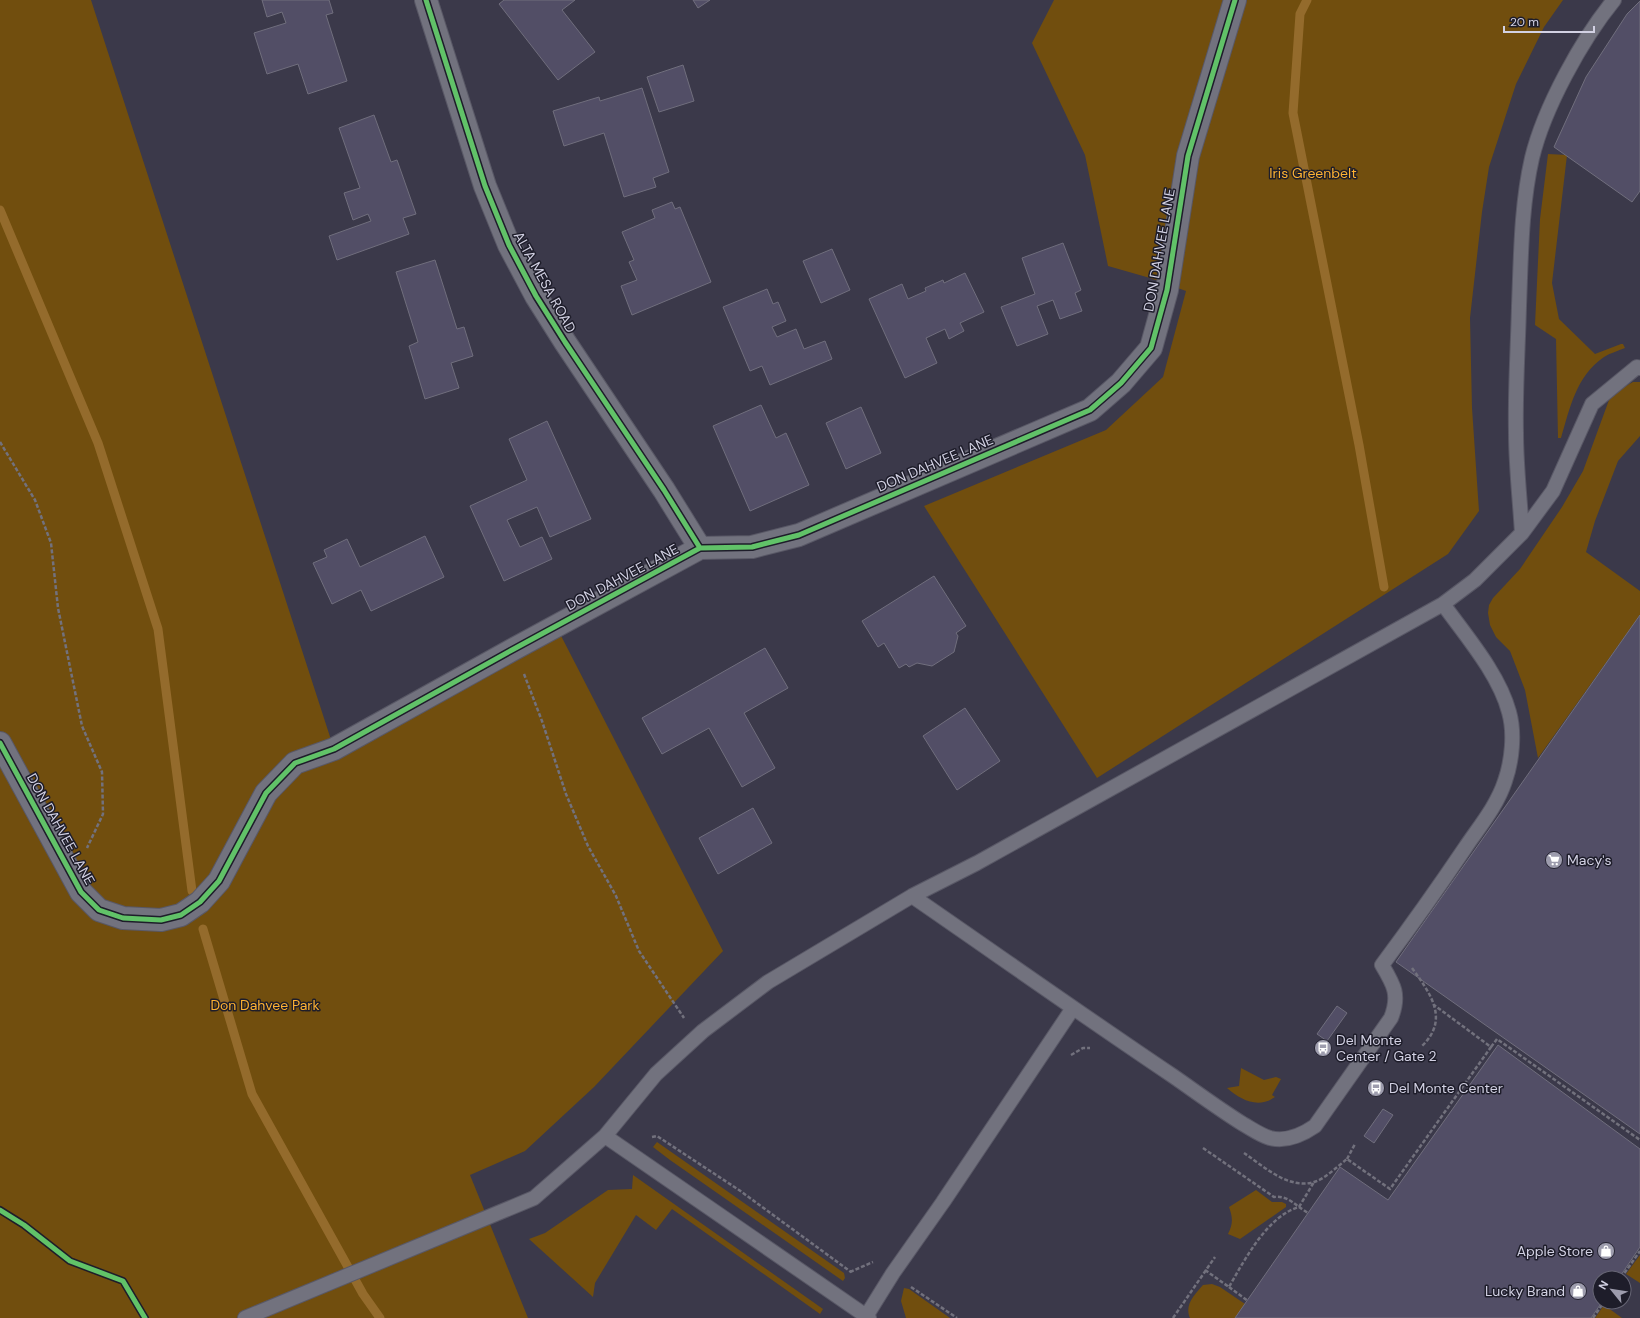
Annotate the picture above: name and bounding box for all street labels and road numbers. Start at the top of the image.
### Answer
street label: DON DAHVEE LANE [1139,187,1179,313]
street label: ALTA MESA ROAD [510,228,580,336]
street label: DON DAHVEE LANE [874,430,996,496]
street label: DON DAHVEE LANE [563,540,681,614]
street label: DON DAHVEE LANE [23,770,99,888]

